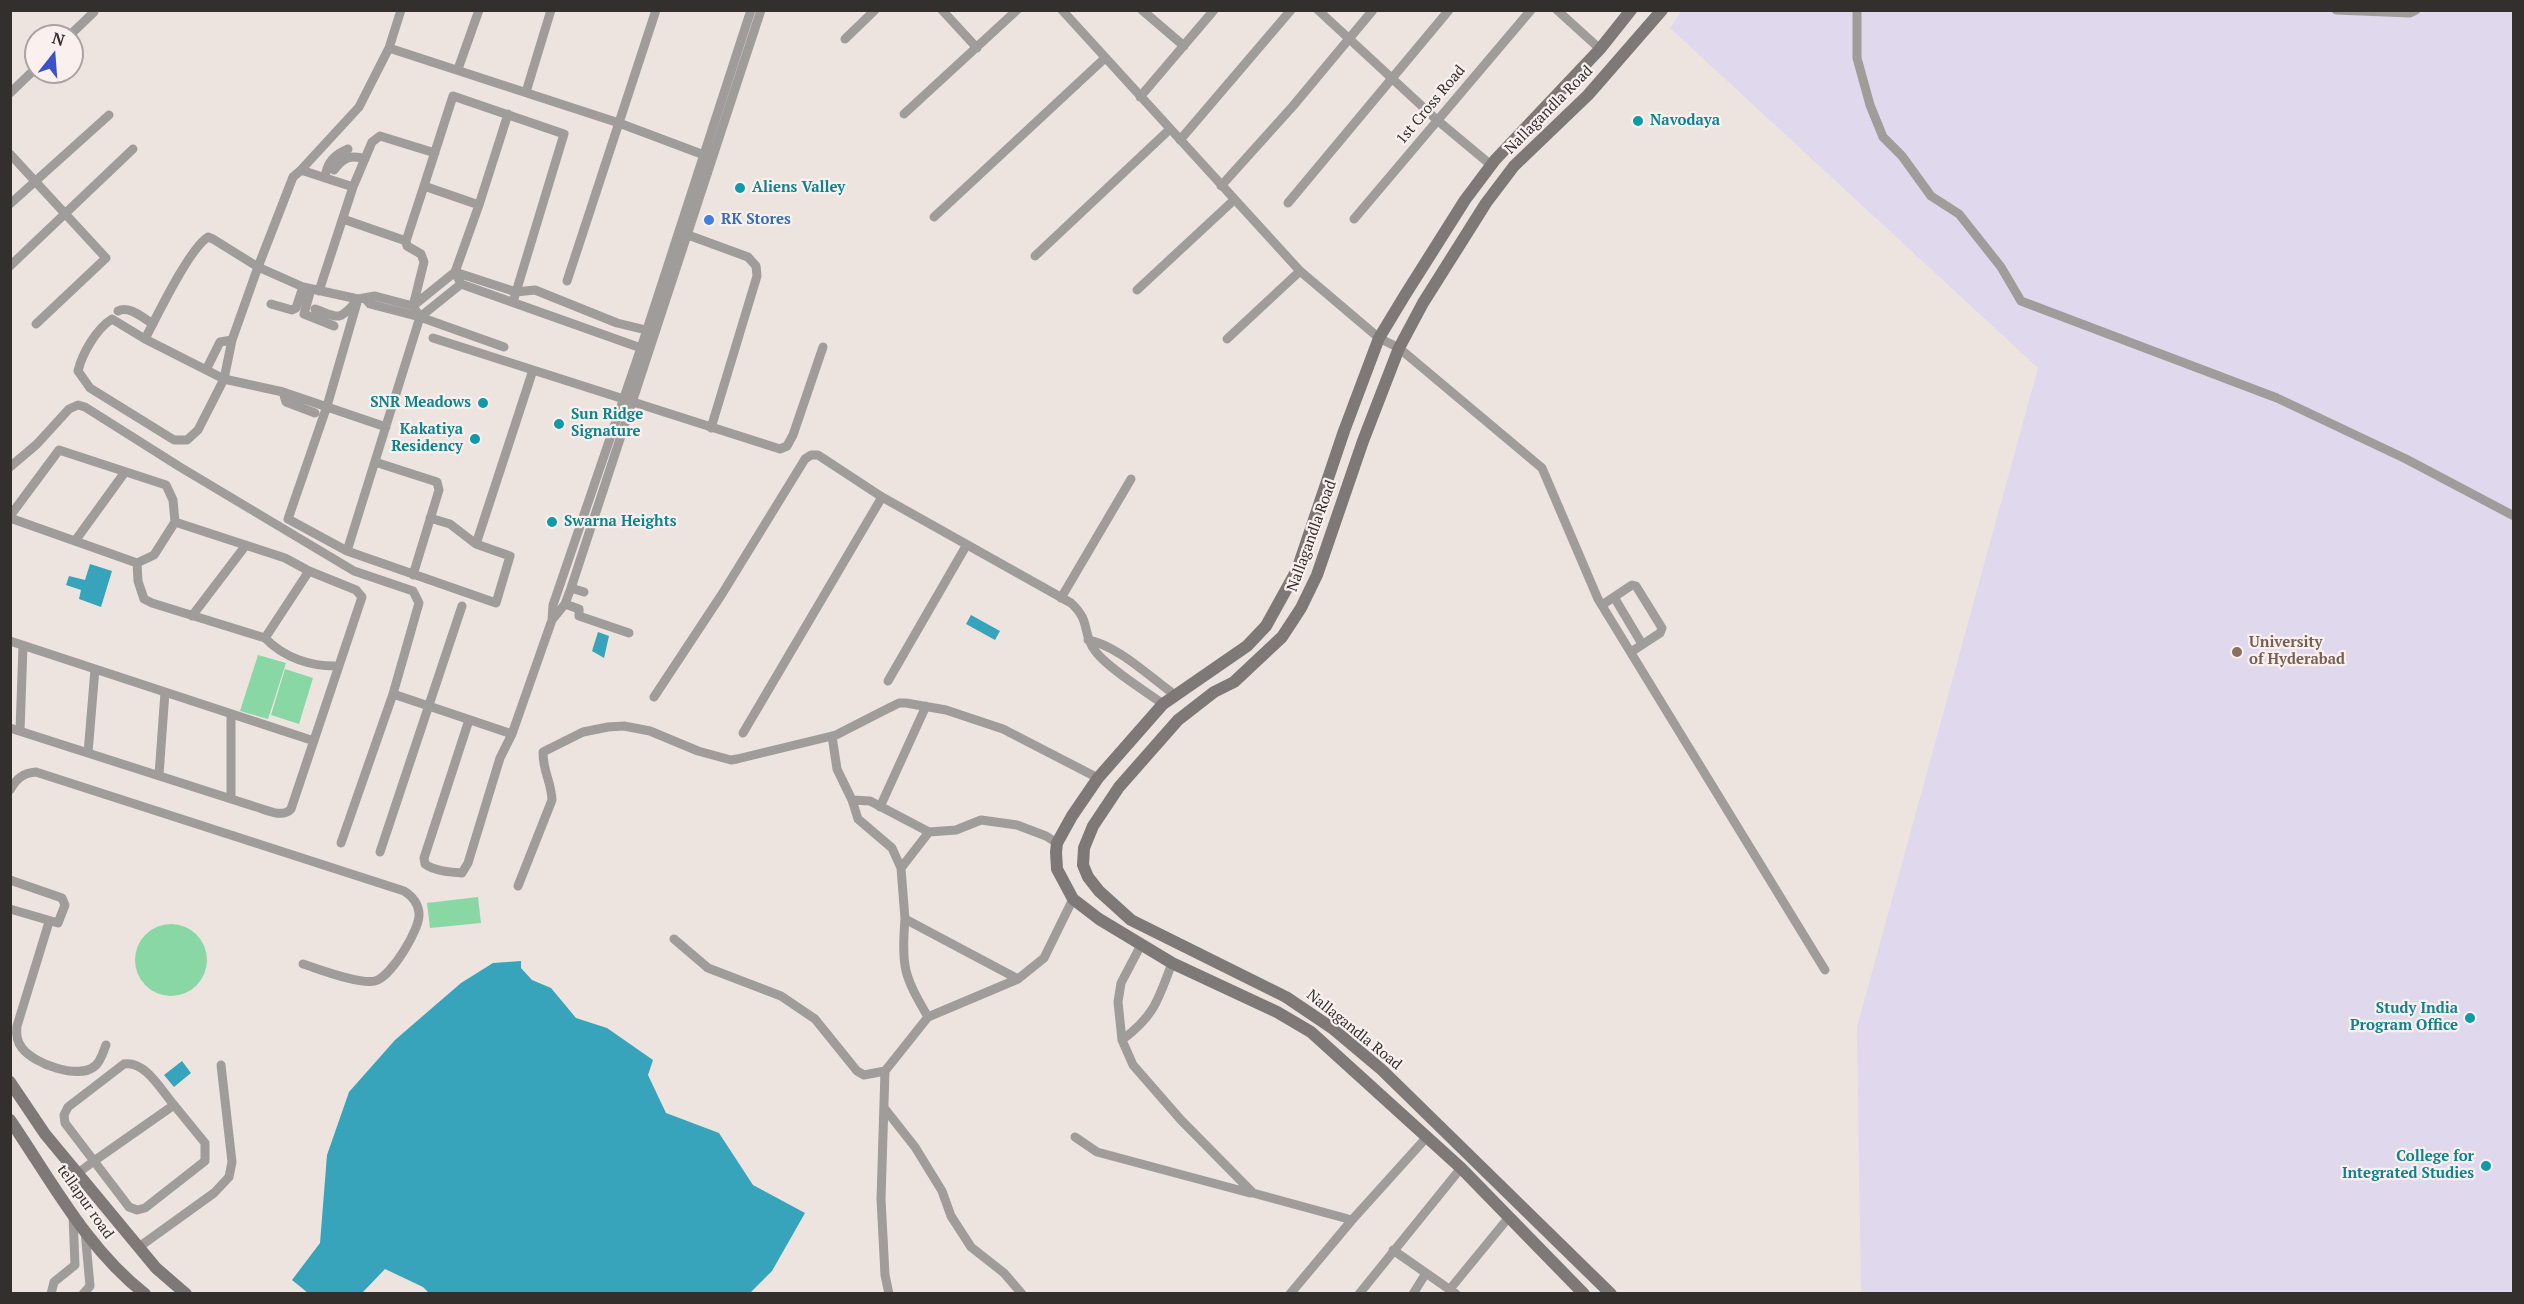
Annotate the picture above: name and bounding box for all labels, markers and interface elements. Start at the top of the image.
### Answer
north arrow [24,24,84,84]
text: N [50,26,68,51]
street label: 1st Cross Road [1393,62,1469,148]
street label: Nallagandla Road [1501,62,1597,158]
place label: Navodaya [1650,112,1720,130]
marker: Navodaya [1631,114,1645,128]
place label: Aliens Valley [752,179,845,197]
marker: Aliens Valley [733,181,747,195]
place label: RK Stores [721,211,791,229]
marker: RK Stores [702,213,716,227]
place label: SNR Meadows [370,394,471,412]
marker: SNR Meadows [476,396,490,410]
place label: Sun Ridge Signature [571,406,643,441]
marker: Sun Ridge Signature [552,417,566,431]
place label: Kakatiya Residency [391,421,463,456]
marker: Kakatiya Residency [468,432,482,446]
street label: Nallagandla Road [1284,478,1340,594]
place label: Swarna Heights [564,513,676,531]
marker: Swarna Heights [545,515,559,529]
place label: University of Hyderabad [2249,634,2345,669]
marker: University of Hyderabad [2230,645,2244,659]
street label: Nallagandla Road [1303,986,1405,1074]
place label: Study India Program Office [2350,1000,2458,1035]
marker: Study India Program Office [2463,1011,2477,1025]
place label: College for Integrated Studies [2342,1148,2474,1183]
marker: College for Integrated Studies [2479,1159,2493,1173]
street label: tellapur road [53,1162,117,1242]

